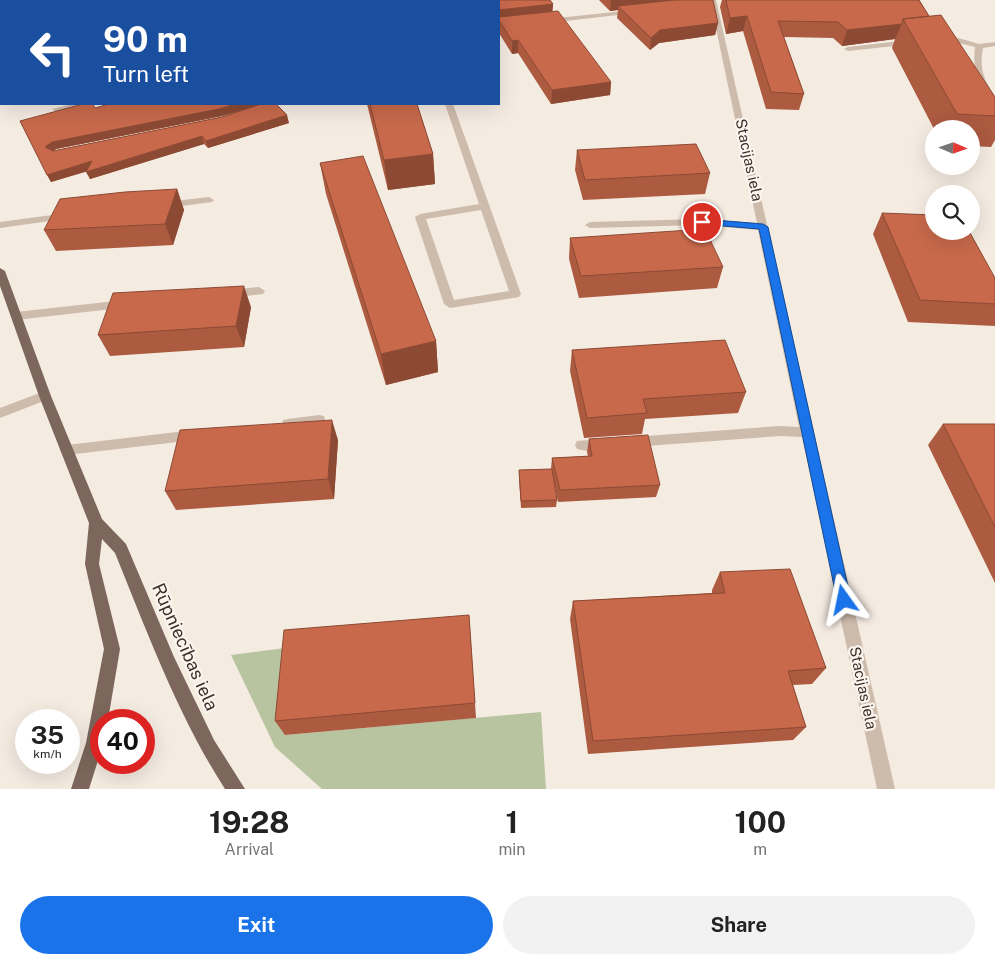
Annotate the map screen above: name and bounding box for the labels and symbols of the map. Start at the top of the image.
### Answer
street label: Stacijas iela [732,117,767,203]
north arrow [925,120,980,175]
pin [681,201,723,243]
position arrow [817,573,869,625]
street label: Rūpniecības iela [148,580,223,714]
street label: Stacijas iela [846,645,881,731]
speed limit sign: 40 [90,709,155,774]

